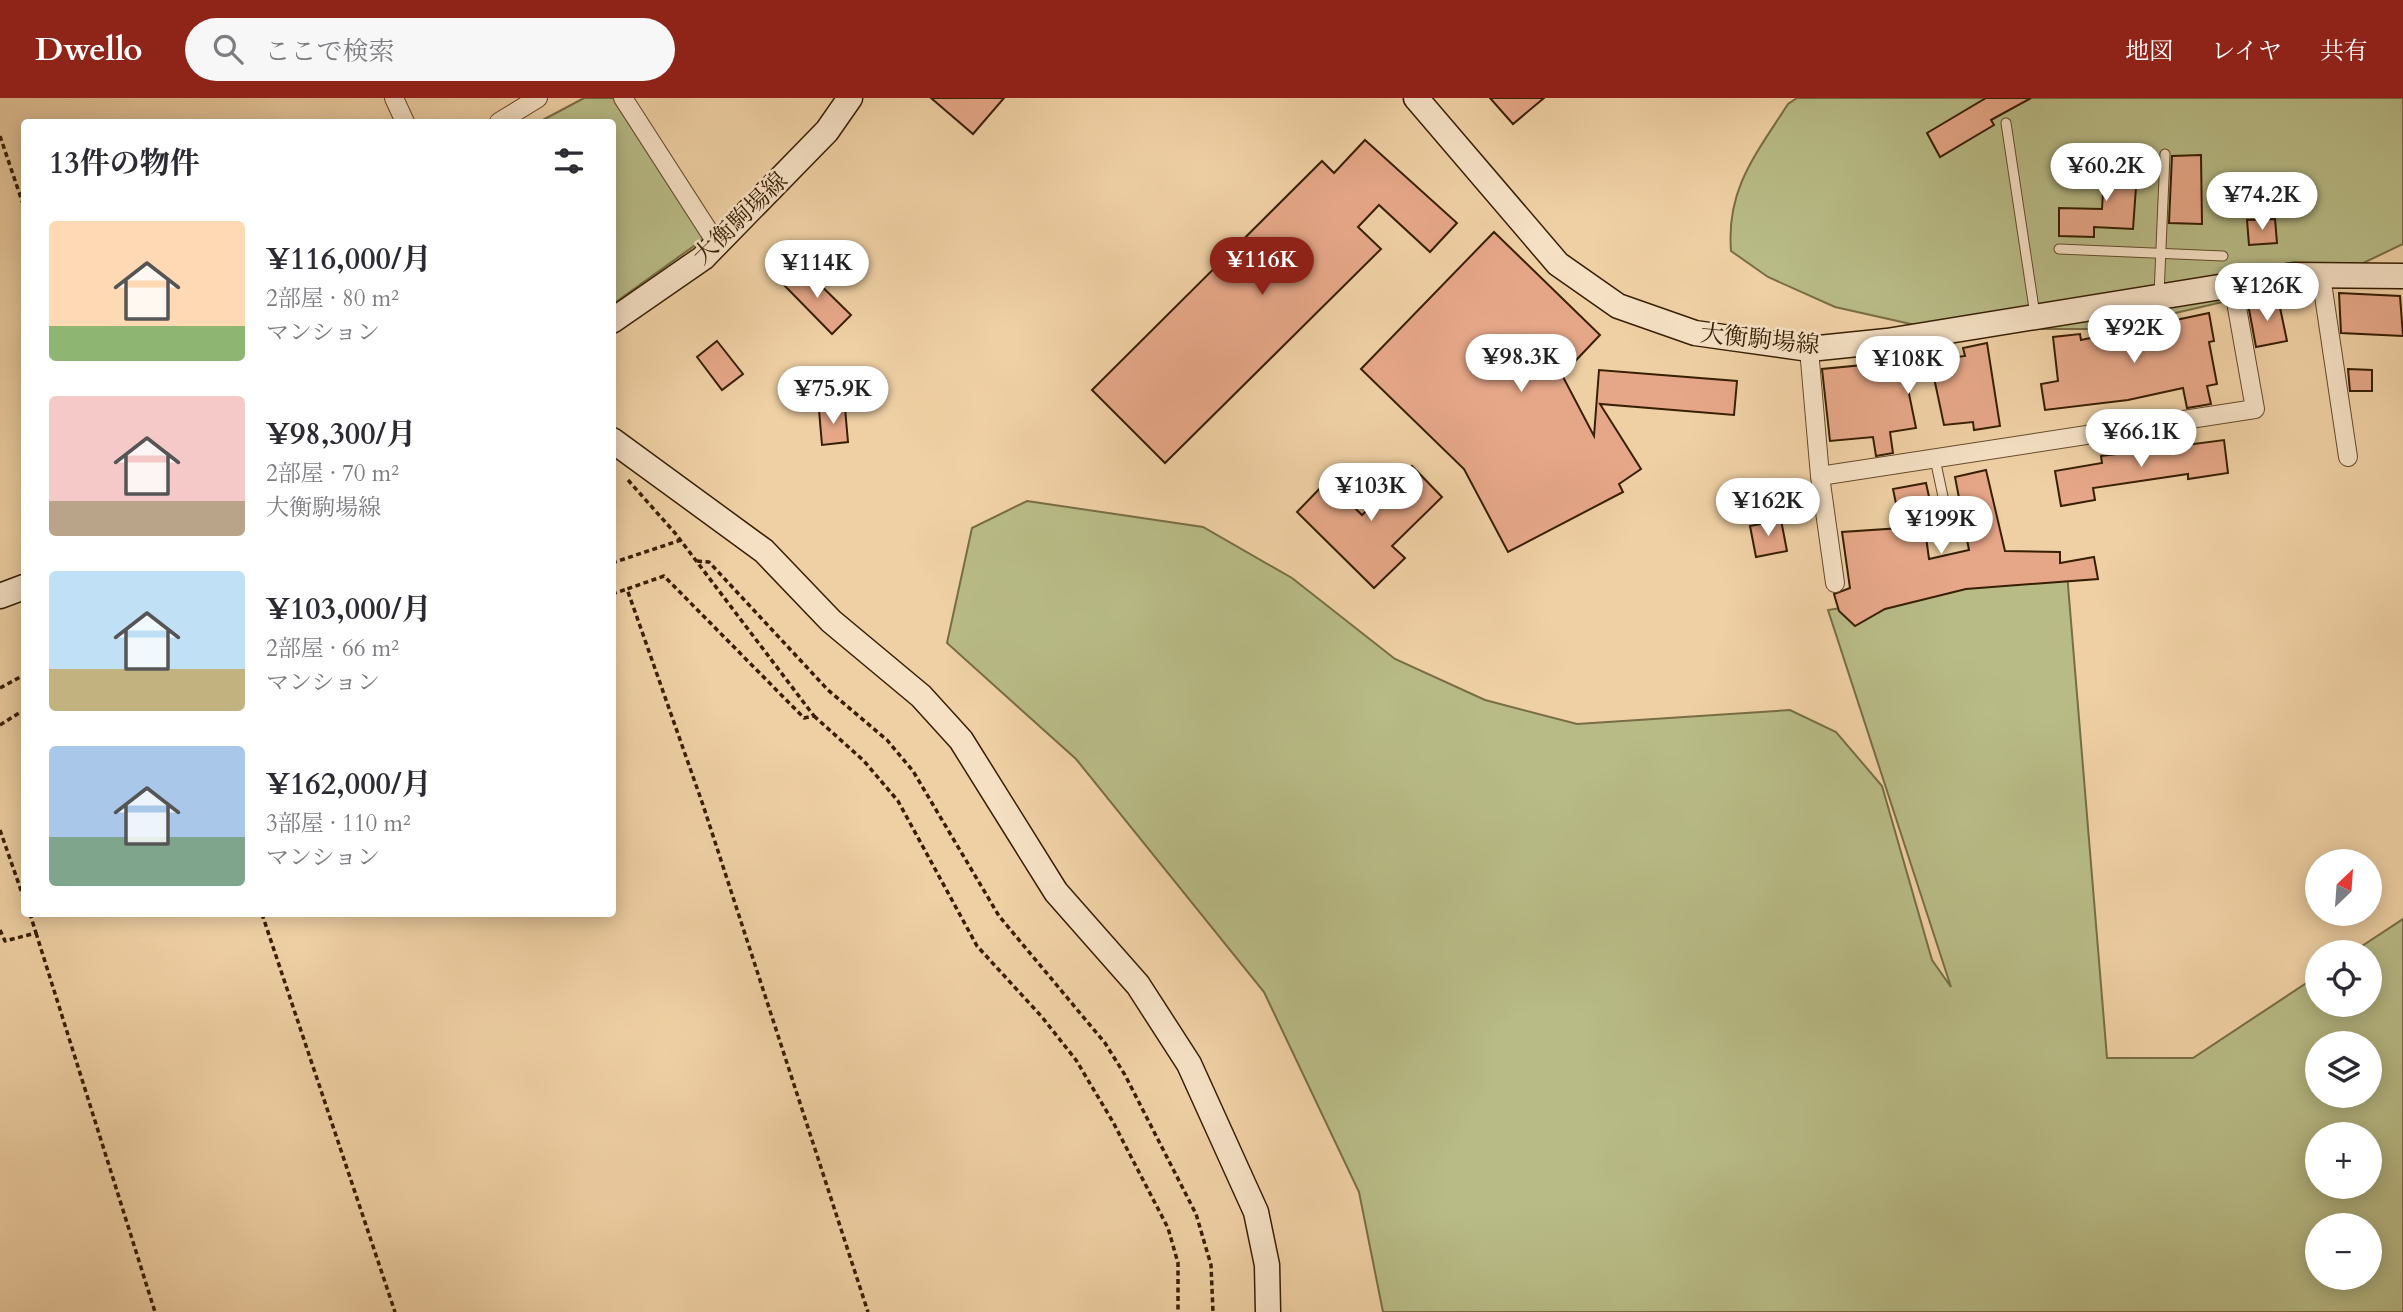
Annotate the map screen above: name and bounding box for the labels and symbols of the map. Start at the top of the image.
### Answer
pin: ¥60.2K [2049,144,2163,203]
street label: 大衡駒場線 [686,165,795,272]
pin: ¥74.2K [2205,172,2319,232]
pin: ¥116K [1213,238,1311,297]
pin: ¥114K [768,240,866,300]
pin: ¥126K [2218,264,2316,323]
pin: ¥92K [2093,306,2175,365]
street label: 大衡駒場線 [1699,317,1821,362]
pin: ¥98.3K [1464,334,1578,394]
pin: ¥108K [1859,336,1957,396]
pin: ¥75.9K [776,366,890,426]
pin: ¥66.1K [2084,410,2198,469]
pin: ¥103K [1322,464,1420,523]
pin: ¥162K [1719,478,1817,538]
pin: ¥199K [1892,496,1990,556]
north arrow [2305,849,2382,926]

